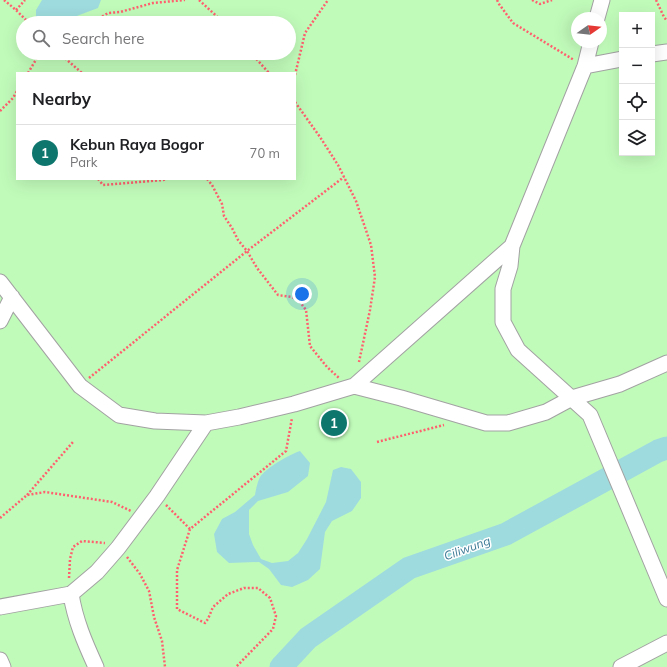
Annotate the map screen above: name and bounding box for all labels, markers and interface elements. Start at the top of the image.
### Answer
north arrow [571,12,607,48]
map controls [619,12,655,156]
button: + [619,12,655,48]
search box [16,16,296,60]
icon: search [30,27,52,49]
text: Search here [62,29,144,48]
button: − [619,48,655,84]
button: locate [619,84,655,120]
text: Nearby [32,88,91,109]
button: layers [619,120,655,156]
text: Kebun Raya Bogor [70,135,204,154]
text: 1 [41,145,49,161]
text: 70 m [250,145,280,161]
text: Park [70,154,97,170]
your location [292,284,312,304]
pin: 1 [321,408,347,438]
water label: Ciliwung [442,533,492,563]

